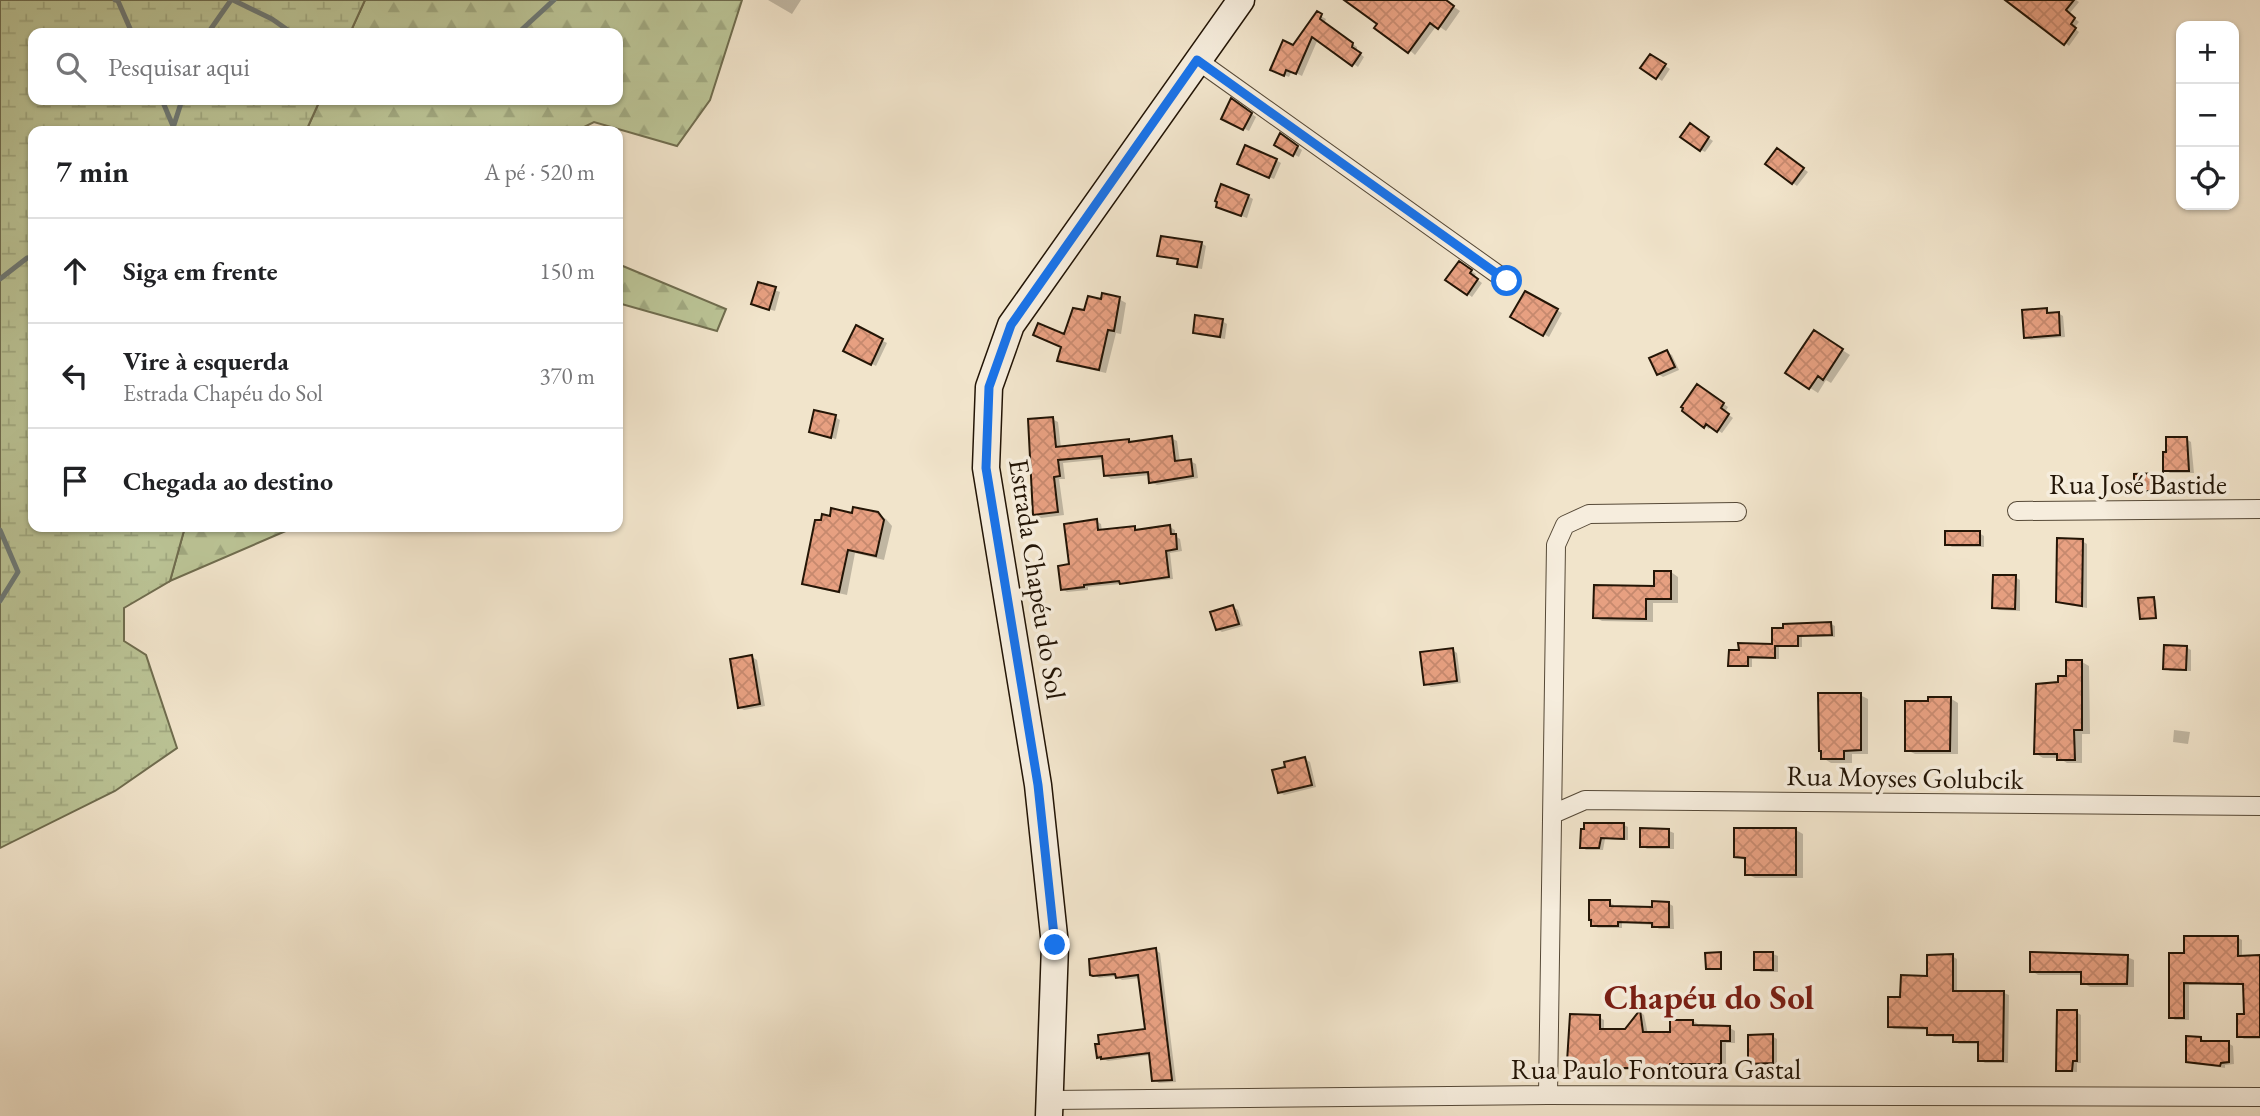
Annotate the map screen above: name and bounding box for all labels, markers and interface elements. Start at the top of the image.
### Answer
map controls [2176,21,2239,210]
button: + [2176,21,2239,84]
search box [28,28,623,105]
icon: search [52,48,90,86]
text: Pesquisar aqui [108,50,250,84]
button: − [2176,84,2239,147]
button: locate [2176,147,2239,210]
text: 7 min [56,152,129,191]
text: A pé · 520 m [484,157,595,187]
icon: ahead [56,252,94,290]
text: Siga em frente [123,254,278,288]
text: 150 m [539,256,595,286]
route start [1491,265,1522,296]
text: Vire à esquerda [123,344,289,378]
icon: left [56,357,94,395]
text: 370 m [539,361,595,391]
text: Estrada Chapéu do Sol [123,378,323,408]
street label: Estrada Chapéu do Sol [1001,456,1075,702]
icon: arrive [56,462,94,500]
text: Chegada ao destino [123,464,333,498]
street label: Rua José Bastide [2049,466,2227,502]
street label: Rua Moyses Golubcik [1786,757,2025,797]
route end [1039,929,1070,960]
district label: Chapéu do Sol [1604,974,1814,1019]
street label: Rua Paulo Fontoura Gastal [1511,1051,1802,1087]

